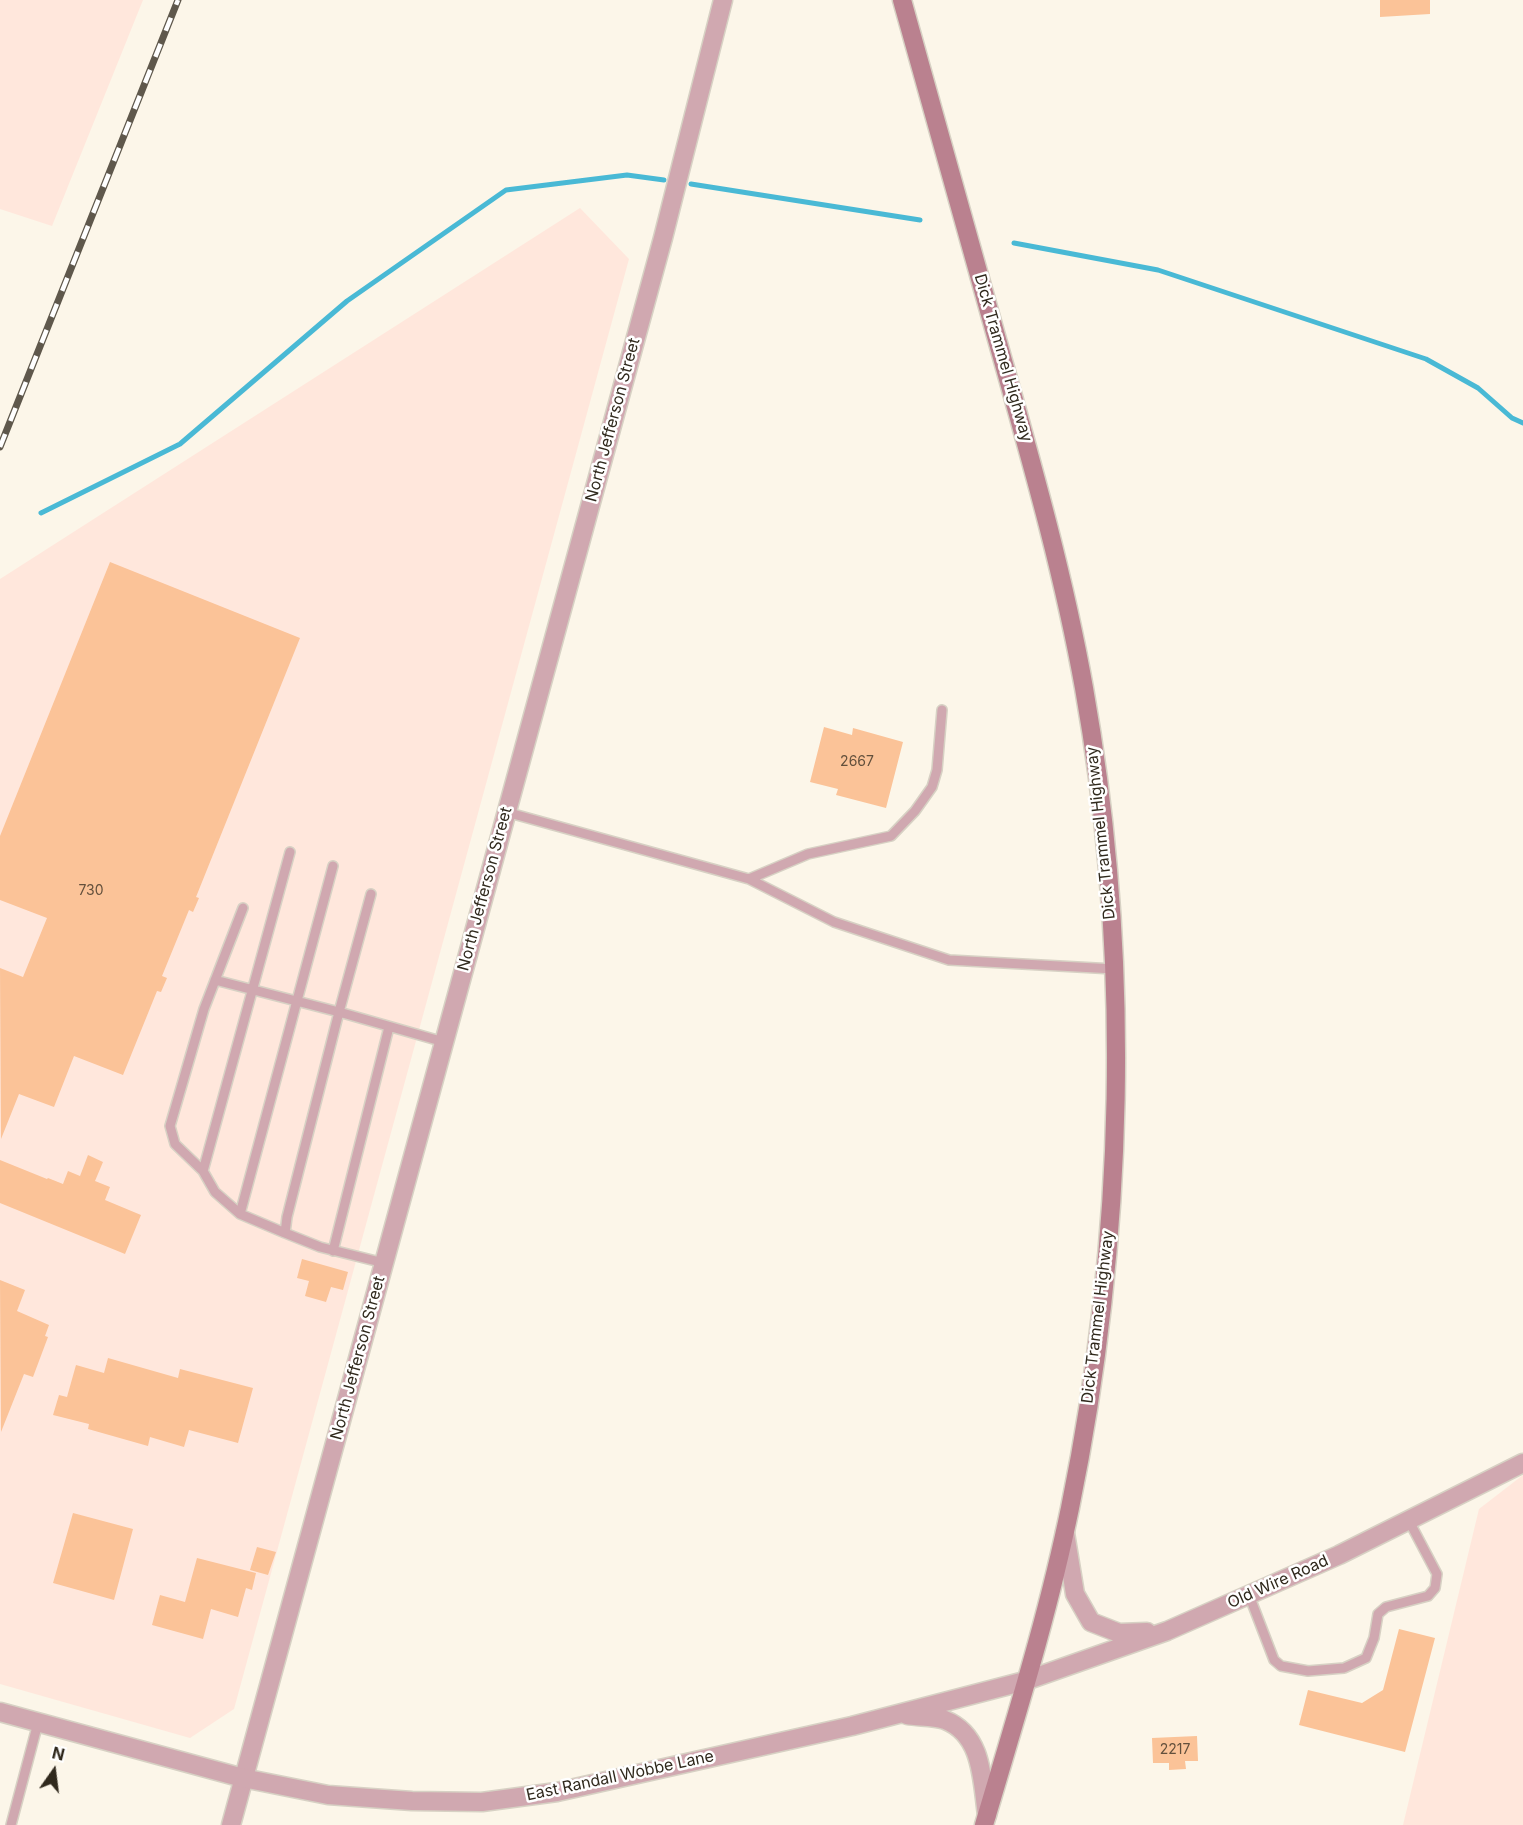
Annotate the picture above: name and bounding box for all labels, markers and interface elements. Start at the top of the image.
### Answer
street label: Dick Trammel Highway [970,272,1036,444]
street label: North Jefferson Street [582,336,644,504]
street label: Dick Trammel Highway [1082,746,1120,920]
house number: 2667 [840,754,874,770]
street label: North Jefferson Street [454,805,516,973]
house number: 730 [78,883,104,899]
street label: Dick Trammel Highway [1078,1230,1118,1404]
street label: North Jefferson Street [327,1274,389,1442]
street label: Old Wire Road [1225,1551,1331,1613]
north arrow [24,1741,84,1801]
text: N [50,1742,67,1765]
house number: 2217 [1160,1742,1190,1758]
street label: East Randall Wobbe Lane [524,1747,716,1805]

